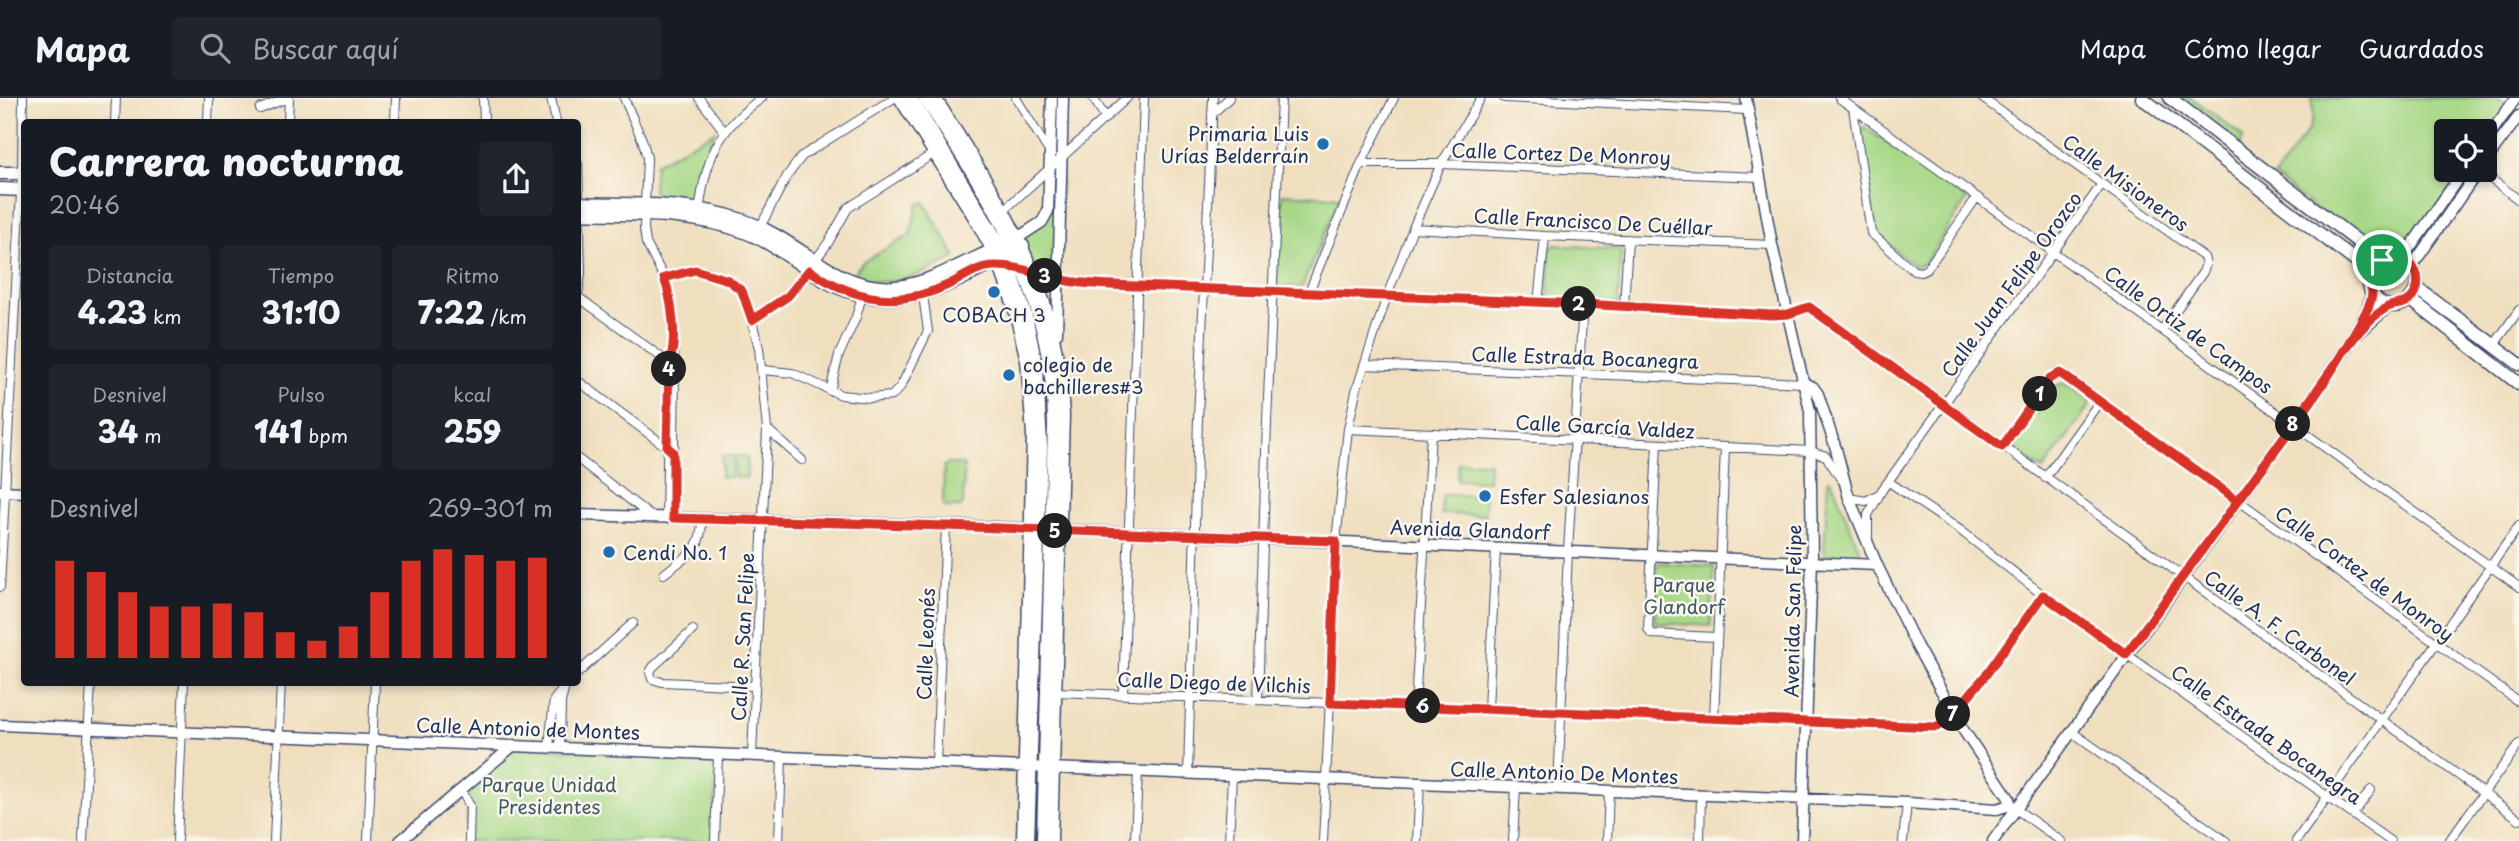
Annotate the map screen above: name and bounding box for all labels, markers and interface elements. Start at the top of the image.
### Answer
search box [172,17,662,80]
text: Mapa [35,23,130,73]
icon: search [196,29,234,67]
text: Buscar aquí [252,29,398,68]
text: Mapa [2080,30,2146,66]
text: Cómo llegar [2184,30,2321,66]
text: Guardados [2359,30,2484,66]
place label: Primaria Luis Urías Belderraín [1160,119,1309,169]
map controls [2434,119,2497,182]
button: locate [2434,119,2497,182]
street label: Calle Misioneros [2057,127,2195,237]
text: Carrera nocturna [49,132,404,189]
street label: Calle Cortez De Monroy [1451,135,1671,171]
marker: Primaria Luis Urías Belderraín [1315,136,1331,152]
button: share [479,142,553,216]
street label: Calle Juan Felipe Orozco [1934,185,2088,383]
text: 20:46 [49,187,120,222]
street label: Calle Francisco De Cuéllar [1473,201,1714,241]
pin [2352,230,2412,290]
icon: arrive [2363,241,2401,279]
pin: 3 [1028,258,1062,294]
street label: Calle Ortiz de Campos [2099,258,2279,400]
text: Distancia [86,261,173,289]
text: Tiempo [268,261,334,289]
text: Ritmo [446,261,499,289]
text: 3 [1038,261,1051,289]
marker: COBACH 3 [986,284,1002,300]
pin: 2 [1562,286,1596,322]
text: 4.23 [78,289,147,334]
text: 31:10 [262,289,340,334]
text: 7:22 [418,289,484,334]
text: 2 [1572,289,1585,317]
place label: COBACH 3 [942,300,1046,328]
text: km [147,302,182,330]
text: /km [484,302,527,330]
street label: Calle Estrada Bocanegra [1471,339,1699,375]
place label: colegio de bachilleres#3 [1023,350,1144,400]
pin: 4 [652,352,686,386]
text: 4 [662,354,675,382]
marker: colegio de bachilleres#3 [1001,367,1017,383]
pin: 1 [2022,376,2058,412]
text: 1 [2035,379,2044,407]
text: Desnivel [93,380,167,408]
text: Pulso [277,380,325,408]
text: kcal [453,380,491,408]
pin: 8 [2276,406,2310,442]
street label: Calle García Valdez [1515,407,1695,445]
text: 34 [98,408,138,453]
text: 141 [254,408,302,453]
text: 259 [444,408,501,453]
text: 8 [2287,409,2298,437]
text: m [138,421,162,449]
text: bpm [302,421,348,449]
place label: Esfer Salesianos [1499,482,1649,510]
marker: Esfer Salesianos [1477,488,1493,504]
text: Desnivel [49,490,139,525]
text: 269–301 m [428,490,553,525]
street label: Calle Cortez de Monroy [2270,498,2460,648]
street label: Avenida Glandorf [1390,512,1552,546]
pin: 5 [1038,514,1072,548]
text: 5 [1048,516,1061,544]
street label: Avenida San Felipe [1776,524,1808,698]
place label: Cendi No. 1 [623,538,727,566]
marker: Cendi No. 1 [601,544,617,560]
street label: Calle R. San Felipe [724,552,760,722]
street label: Calle A. F. Carbonel [2199,563,2361,691]
park label: Parque Glandorf [1643,570,1726,620]
street label: Calle Leonés [909,587,941,701]
street label: Calle Estrada Bocanegra [2166,657,2368,811]
street label: Calle Diego de Vilchis [1117,665,1311,699]
pin: 6 [1406,688,1440,724]
text: 6 [1416,691,1429,719]
pin: 7 [1936,696,1970,732]
text: 7 [1947,699,1958,727]
street label: Calle Antonio de Montes [416,710,641,746]
street label: Calle Antonio De Montes [1450,754,1679,790]
park label: Parque Unidad Presidentes [481,770,617,820]

